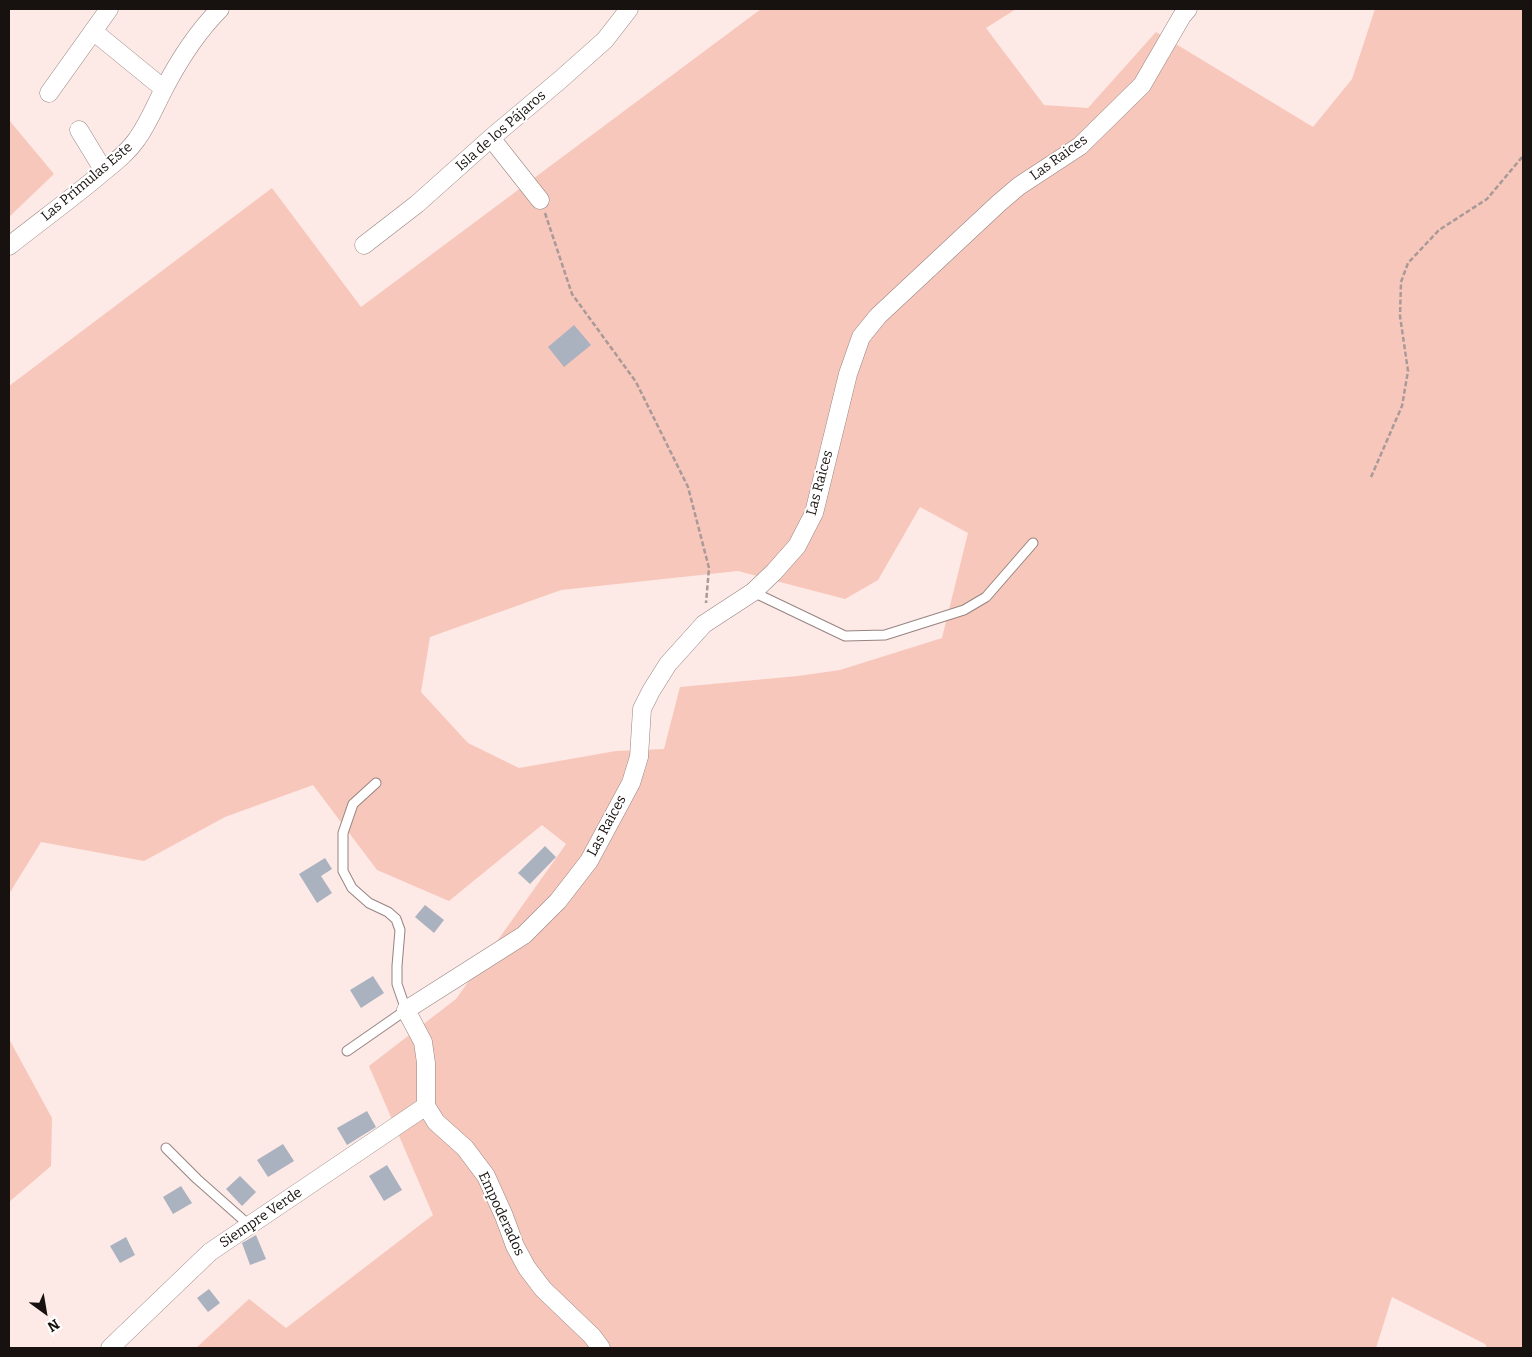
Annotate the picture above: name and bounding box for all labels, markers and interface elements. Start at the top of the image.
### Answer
street label: Isla de los Pájaros [453,87,549,175]
street label: Las Raices [1027,132,1091,184]
street label: Las Prímulas Este [38,139,136,225]
street label: Las Raices [803,449,837,517]
street label: Las Raices [584,793,630,859]
street label: Empoderados [474,1169,528,1259]
street label: Siempre Verde [217,1184,305,1252]
north arrow [20,1287,70,1337]
text: N [44,1315,62,1335]

